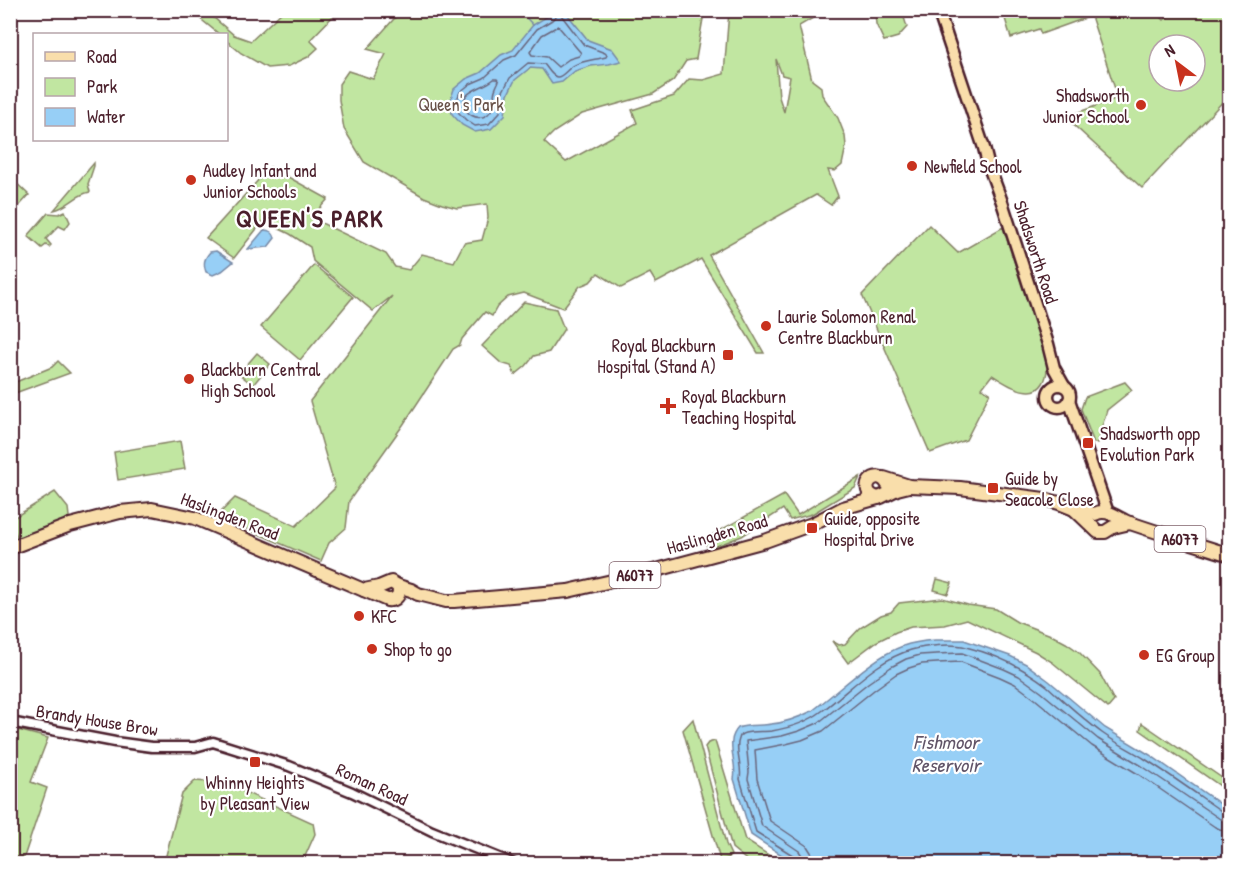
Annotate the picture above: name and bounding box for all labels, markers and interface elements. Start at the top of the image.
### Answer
legend [33,33,228,141]
north arrow [1147,33,1207,93]
text: N [1160,38,1179,62]
text: Road [87,44,117,69]
text: Park [87,74,118,99]
place label: Shadsworth Junior School [1043,83,1129,129]
park label: Queen's Park [418,92,504,117]
marker: Shadsworth Junior School [1134,98,1148,112]
text: Water [87,104,125,129]
place label: Newfield School [924,154,1022,179]
place label: Audley Infant and Junior Schools [203,158,316,204]
marker: Newfield School [905,159,919,173]
marker: Audley Infant and Junior Schools [184,173,198,187]
street label: Shadsworth Road [1008,197,1064,307]
district label: QUEEN'S PARK [236,202,384,234]
place label: Laurie Solomon Renal Centre Blackburn [778,304,916,350]
marker: Laurie Solomon Renal Centre Blackburn [759,319,773,333]
place label: Royal Blackburn Hospital (Stand A) [597,333,716,379]
marker: Royal Blackburn Hospital (Stand A) [721,348,735,362]
place label: Blackburn Central High School [201,357,321,403]
marker: Blackburn Central High School [182,372,196,386]
place label: Royal Blackburn Teaching Hospital [682,384,796,430]
marker: Royal Blackburn Teaching Hospital [659,397,677,415]
place label: Shadsworth opp Evolution Park [1100,421,1200,467]
marker: Shadsworth opp Evolution Park [1081,436,1095,450]
place label: Guide by Seacole Close [1005,466,1094,512]
marker: Guide by Seacole Close [986,481,1000,495]
street label: Haslingden Road [177,486,283,546]
place label: Guide, opposite Hospital Drive [824,506,920,552]
street label: Haslingden Road [664,508,770,560]
marker: Guide, opposite Hospital Drive [805,521,819,535]
road number: A6077 [1154,526,1206,552]
road number: A6077 [610,562,660,588]
place label: KFC [371,604,397,629]
marker: KFC [352,609,366,623]
place label: Shop to go [384,637,452,662]
marker: Shop to go [365,642,379,656]
place label: EG Group [1156,643,1215,668]
marker: EG Group [1137,648,1151,662]
street label: Brandy House Brow [34,698,160,742]
water label: Fishmoor Reservoir [912,728,983,778]
marker: Whinny Heights by Pleasant View [248,755,262,769]
street label: Roman Road [332,757,412,811]
place label: Whinny Heights by Pleasant View [201,770,309,816]

